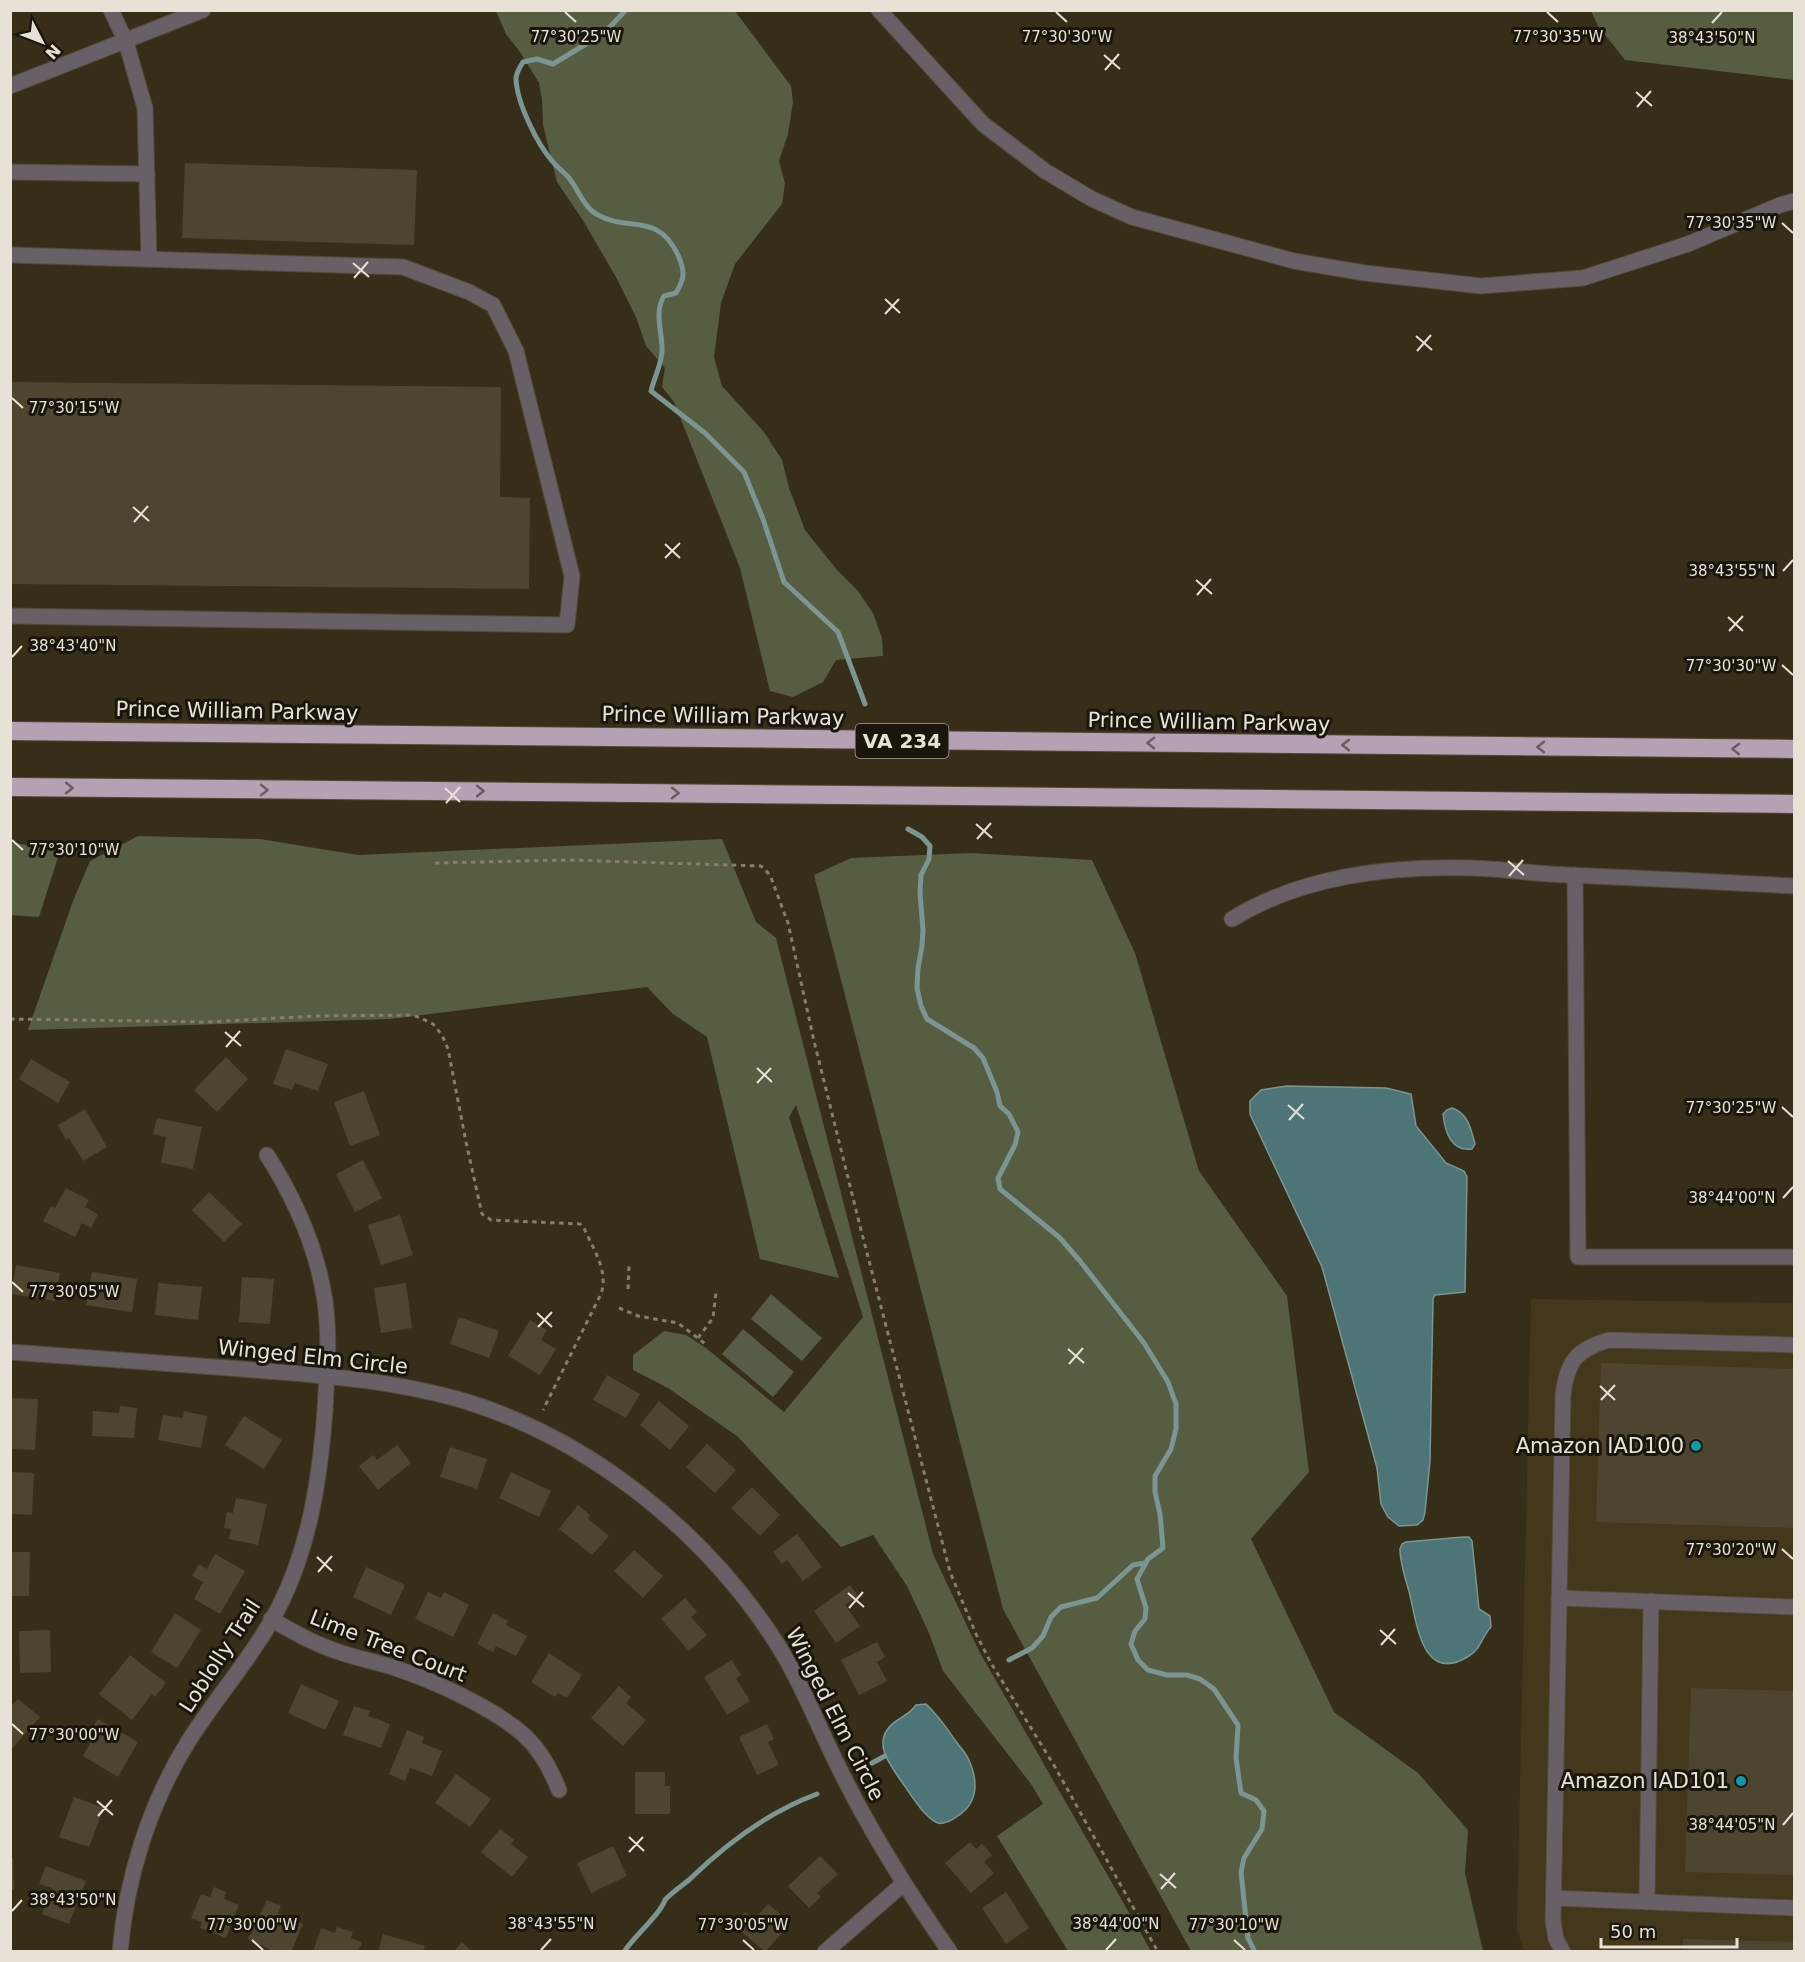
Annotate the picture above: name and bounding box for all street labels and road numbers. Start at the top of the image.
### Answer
street label: Prince William Parkway [115,697,359,725]
street label: Prince William Parkway [601,702,845,730]
street label: Prince William Parkway [1087,708,1331,736]
road number: VA 234 [856,724,948,758]
street label: Winged Elm Circle [217,1335,409,1379]
street label: Loblolly Trail [175,1595,265,1717]
street label: Lime Tree Court [306,1605,470,1687]
street label: Winged Elm Circle [781,1623,889,1805]

